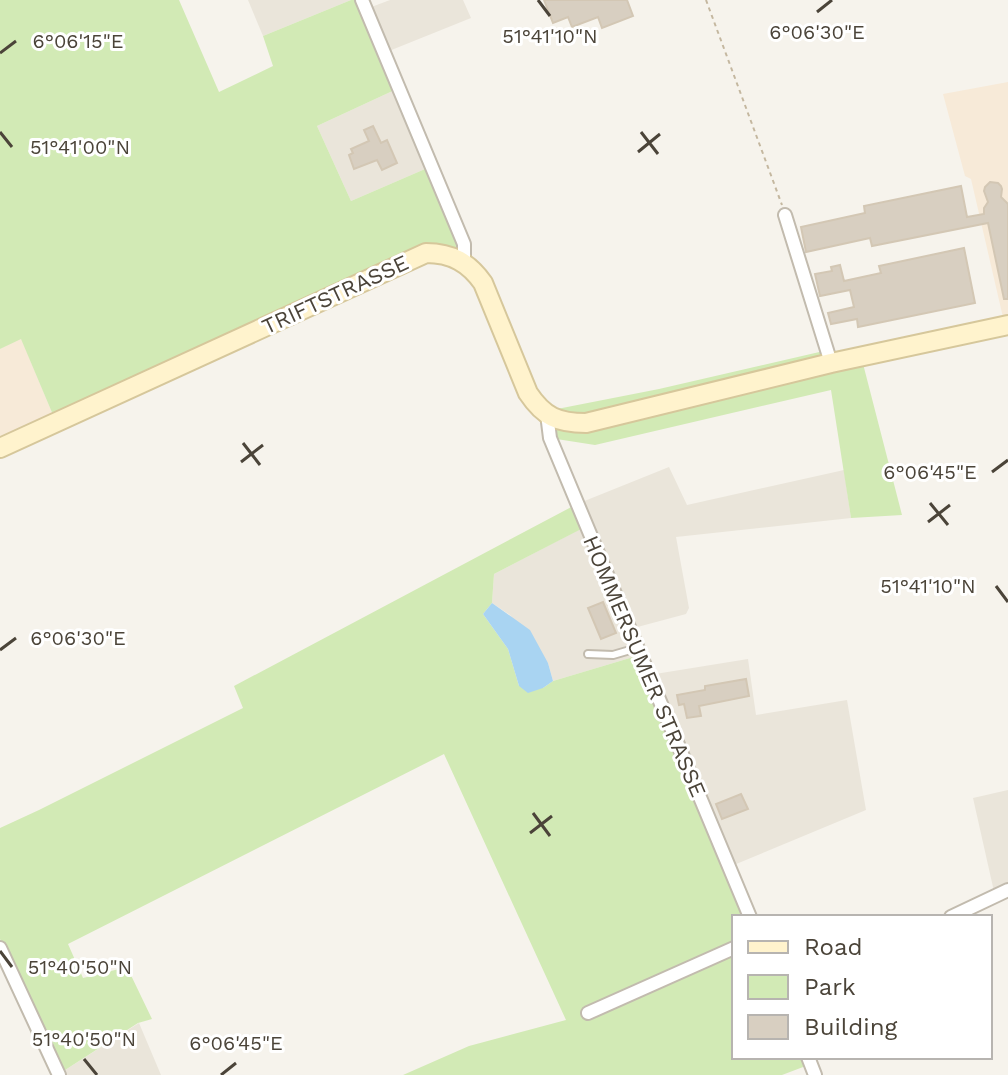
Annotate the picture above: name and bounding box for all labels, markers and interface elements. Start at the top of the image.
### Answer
text: 6°06'30"E [769,20,865,44]
text: 51°41'10"N [502,24,598,48]
text: 6°06'15"E [33,29,123,53]
text: 51°41'00"N [30,135,130,159]
street label: TRIFTSTRASSE [258,250,412,339]
text: 6°06'45"E [883,460,977,484]
street label: HOMMERSUMER STRASSE [578,532,711,801]
text: 51°41'10"N [880,574,976,598]
text: 6°06'30"E [30,626,126,650]
legend [732,915,992,1059]
text: Road [804,933,863,961]
text: 51°40'50"N [28,955,132,979]
text: Park [804,973,856,1001]
text: Building [804,1013,897,1041]
text: 51°40'50"N [32,1027,136,1051]
text: 6°06'45"E [189,1031,283,1055]

